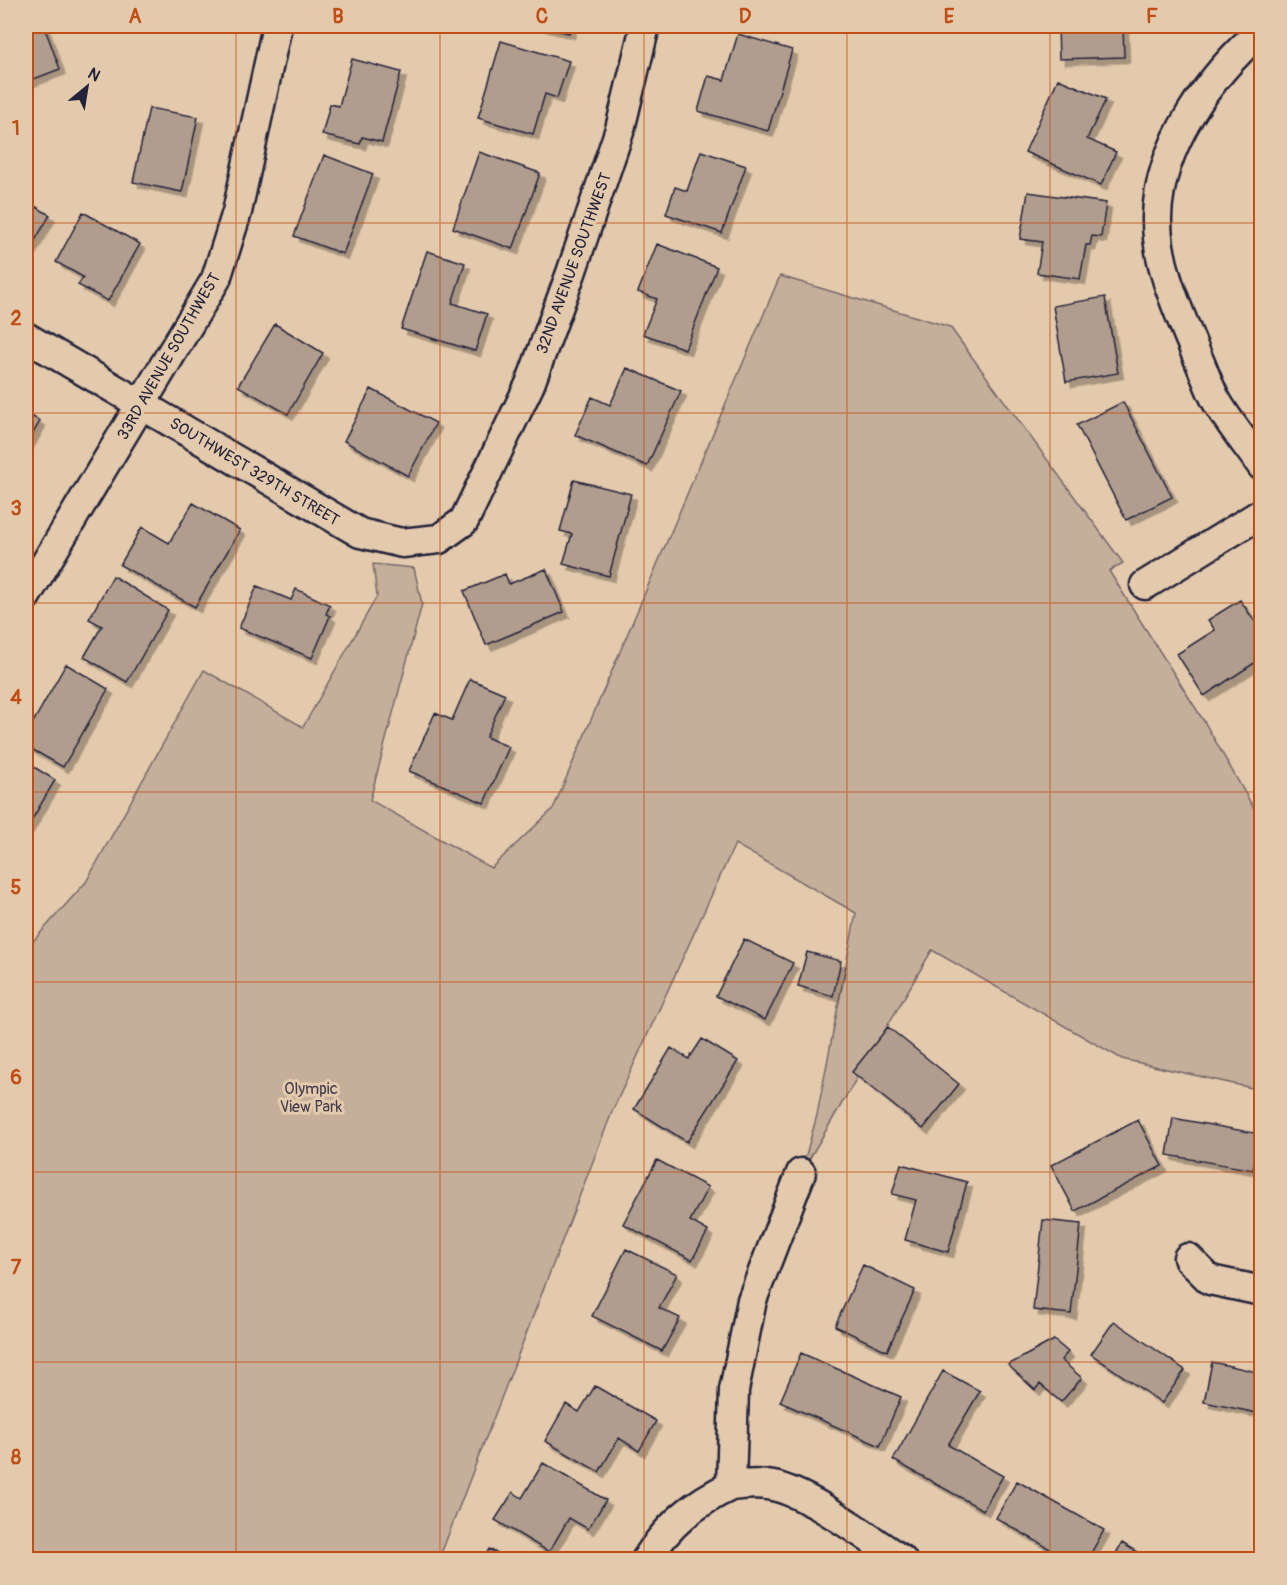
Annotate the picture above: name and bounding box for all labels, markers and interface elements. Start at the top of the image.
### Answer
text: A [129,4,142,29]
text: B [332,4,344,29]
text: C [536,4,548,29]
text: D [739,4,752,29]
text: E [944,4,955,29]
text: F [1146,4,1158,29]
north arrow [57,57,117,117]
text: N [84,64,104,86]
text: 1 [12,116,20,141]
street label: 32ND AVENUE SOUTHWEST [532,170,616,357]
street label: 33RD AVENUE SOUTHWEST [113,269,225,444]
text: 2 [10,306,22,331]
street label: SOUTHWEST 329TH STREET [166,413,343,531]
text: 3 [10,496,22,521]
text: 4 [10,685,22,710]
text: 5 [11,875,22,900]
text: 6 [10,1065,22,1090]
park label: Olympic View Park [280,1079,343,1117]
text: 7 [11,1255,22,1280]
text: 8 [11,1445,21,1470]

